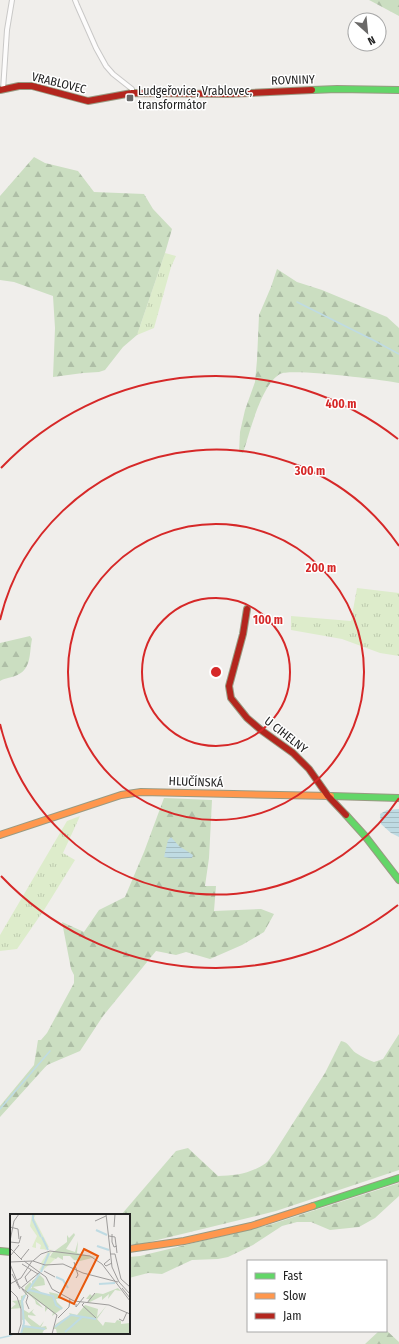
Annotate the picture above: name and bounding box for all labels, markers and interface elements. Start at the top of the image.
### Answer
north arrow [347,12,387,52]
text: N [365,33,377,48]
street label: VRABLOVEC [30,69,88,97]
street label: ROVNINY [271,72,315,88]
place label: Ludgeřovice, Vrablovec, transformátor [138,84,252,112]
marker: Ludgeřovice, Vrablovec, transformátor [125,93,135,103]
text: 400 m [326,397,356,411]
text: 300 m [294,464,325,478]
text: 200 m [305,561,336,575]
text: 100 m [253,613,283,627]
centre of rings [209,665,223,679]
street label: U CIHELNY [262,714,310,756]
street label: HLUČÍNSKÁ [169,773,224,790]
inset map [10,1214,130,1334]
legend [247,1260,387,1332]
text: Fast [283,1269,302,1283]
text: Slow [283,1289,306,1303]
text: Jam [283,1309,301,1323]

